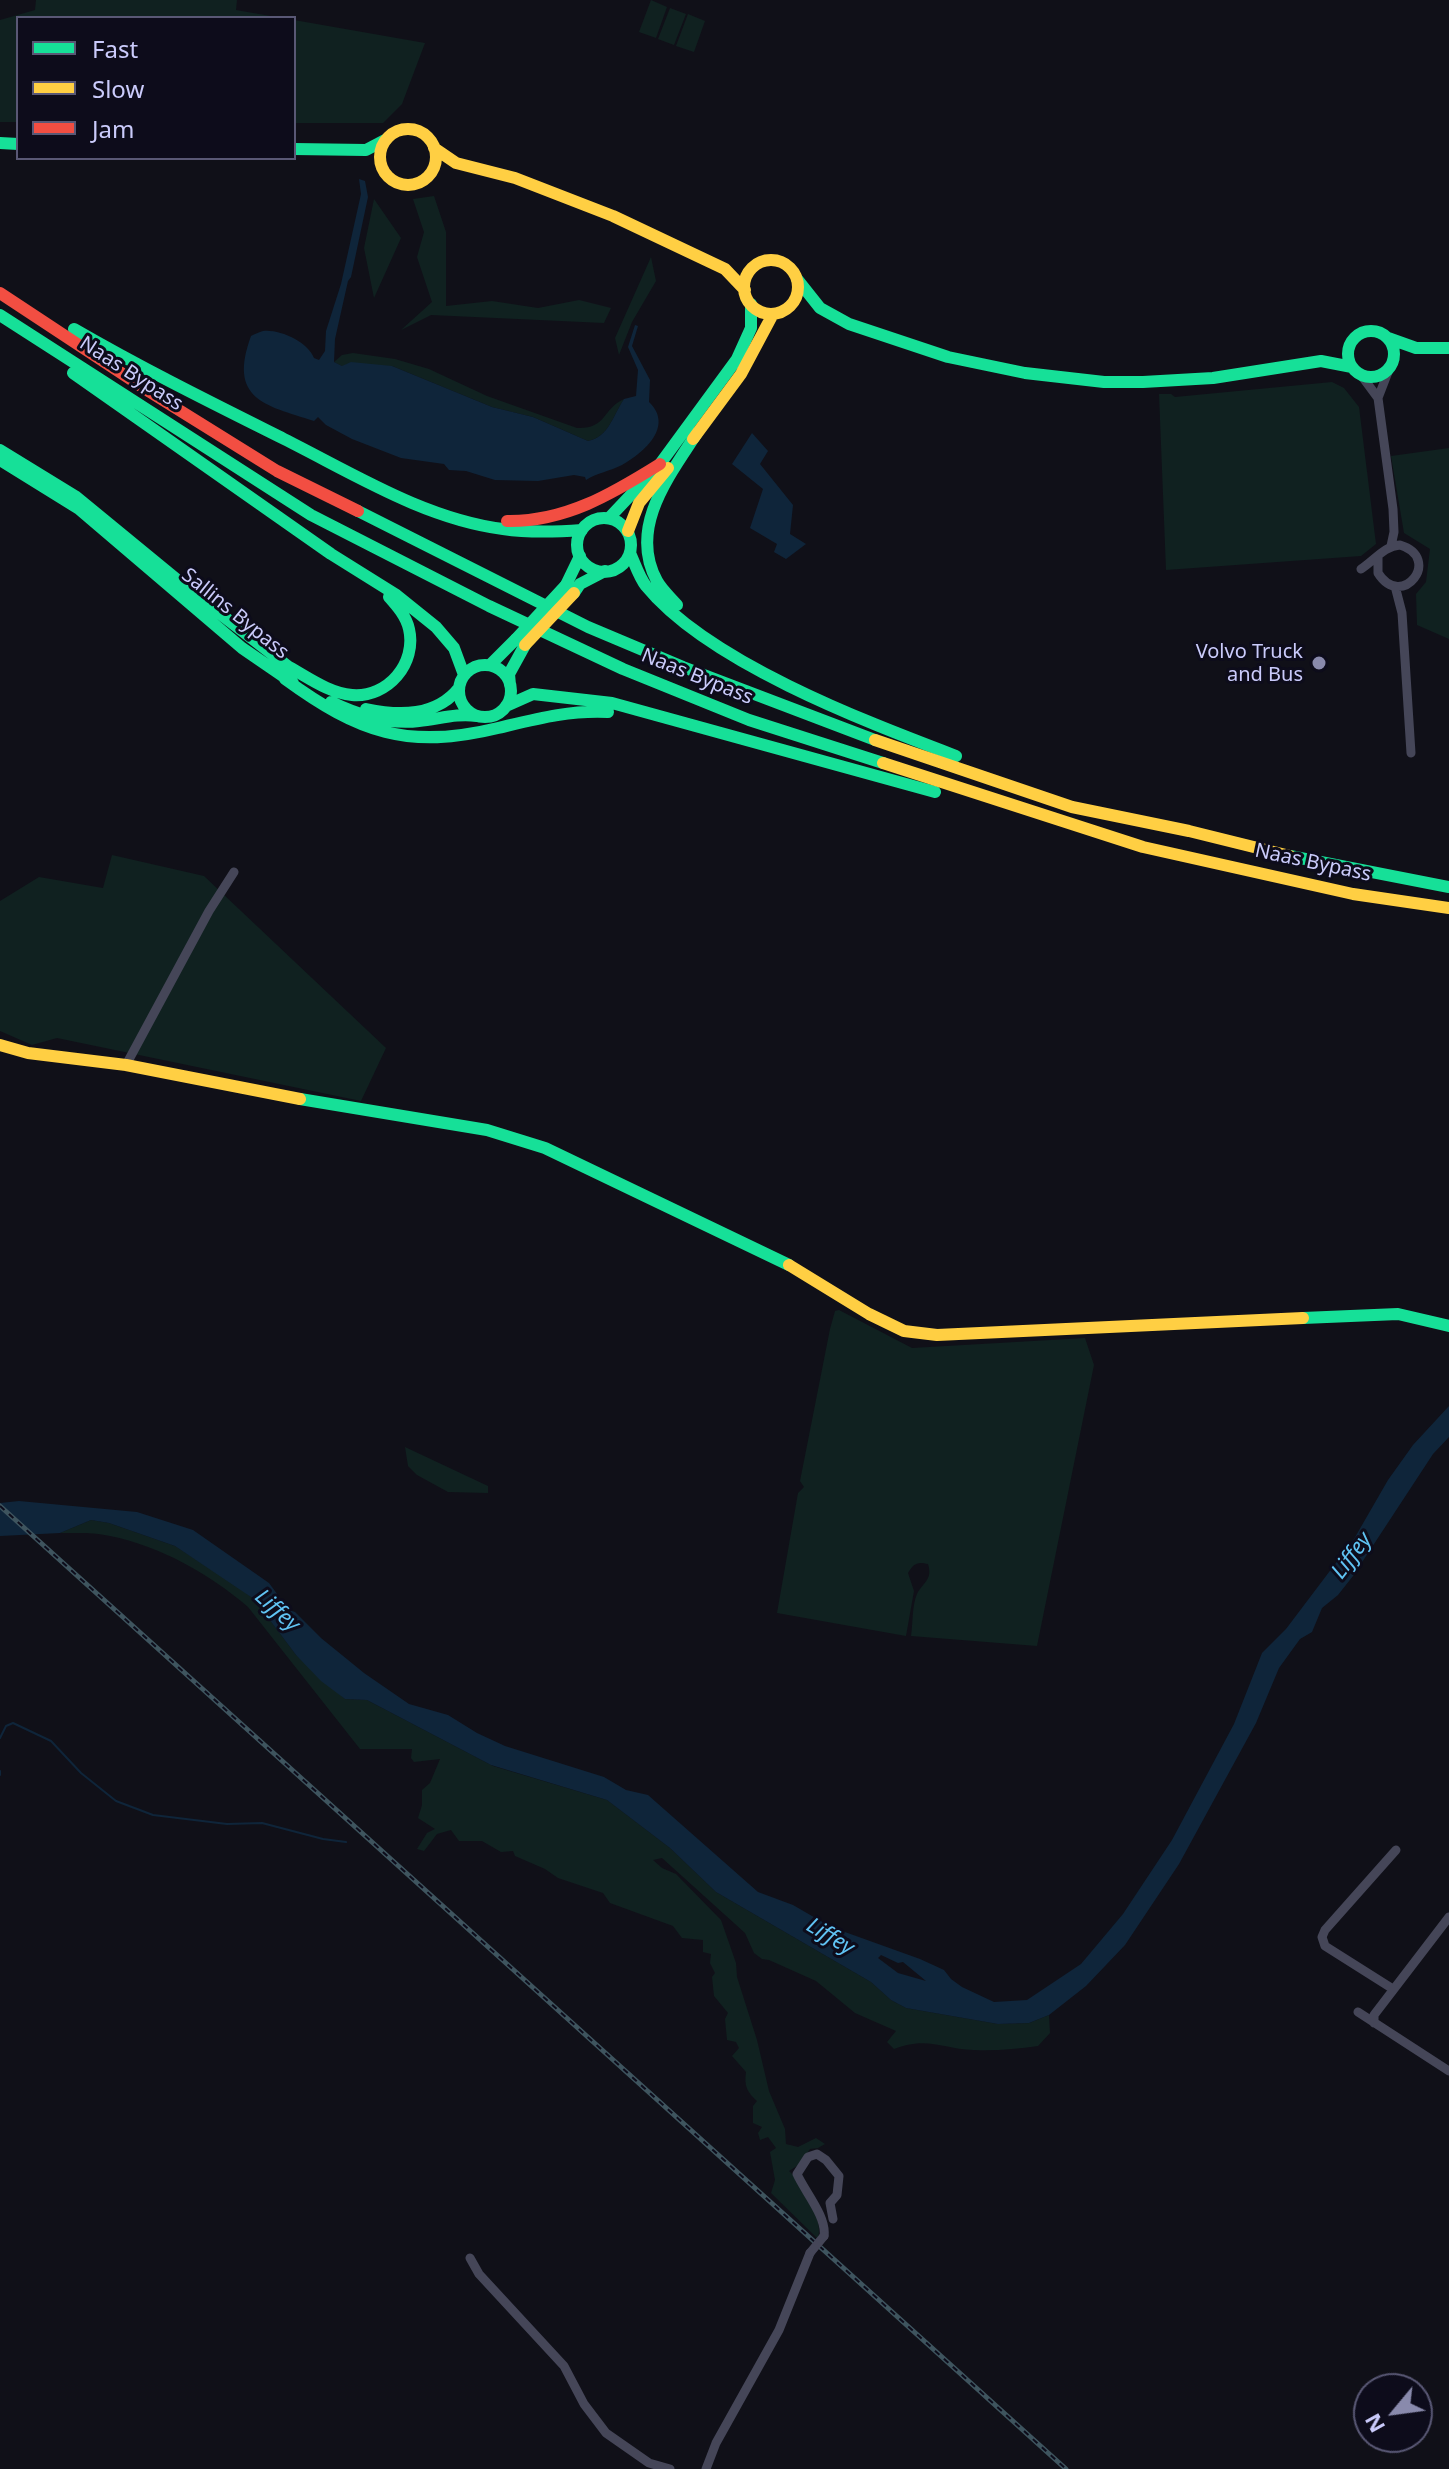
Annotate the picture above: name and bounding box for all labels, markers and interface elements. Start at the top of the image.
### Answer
legend [16,16,296,160]
text: Fast [92,32,138,65]
text: Slow [92,72,144,105]
text: Jam [92,112,134,145]
street label: Naas Bypass [75,332,187,416]
street label: Sallins Bypass [177,564,293,664]
place label: Volvo Truck and Bus [1196,640,1303,687]
street label: Naas Bypass [638,644,756,710]
marker: Volvo Truck and Bus [1310,654,1328,672]
street label: Naas Bypass [1253,839,1373,887]
water label: Liffey [1326,1528,1378,1584]
water label: Liffey [249,1584,305,1638]
water label: Liffey [801,1913,859,1961]
north arrow [1353,2373,1433,2453]
text: N [1356,2409,1391,2439]

